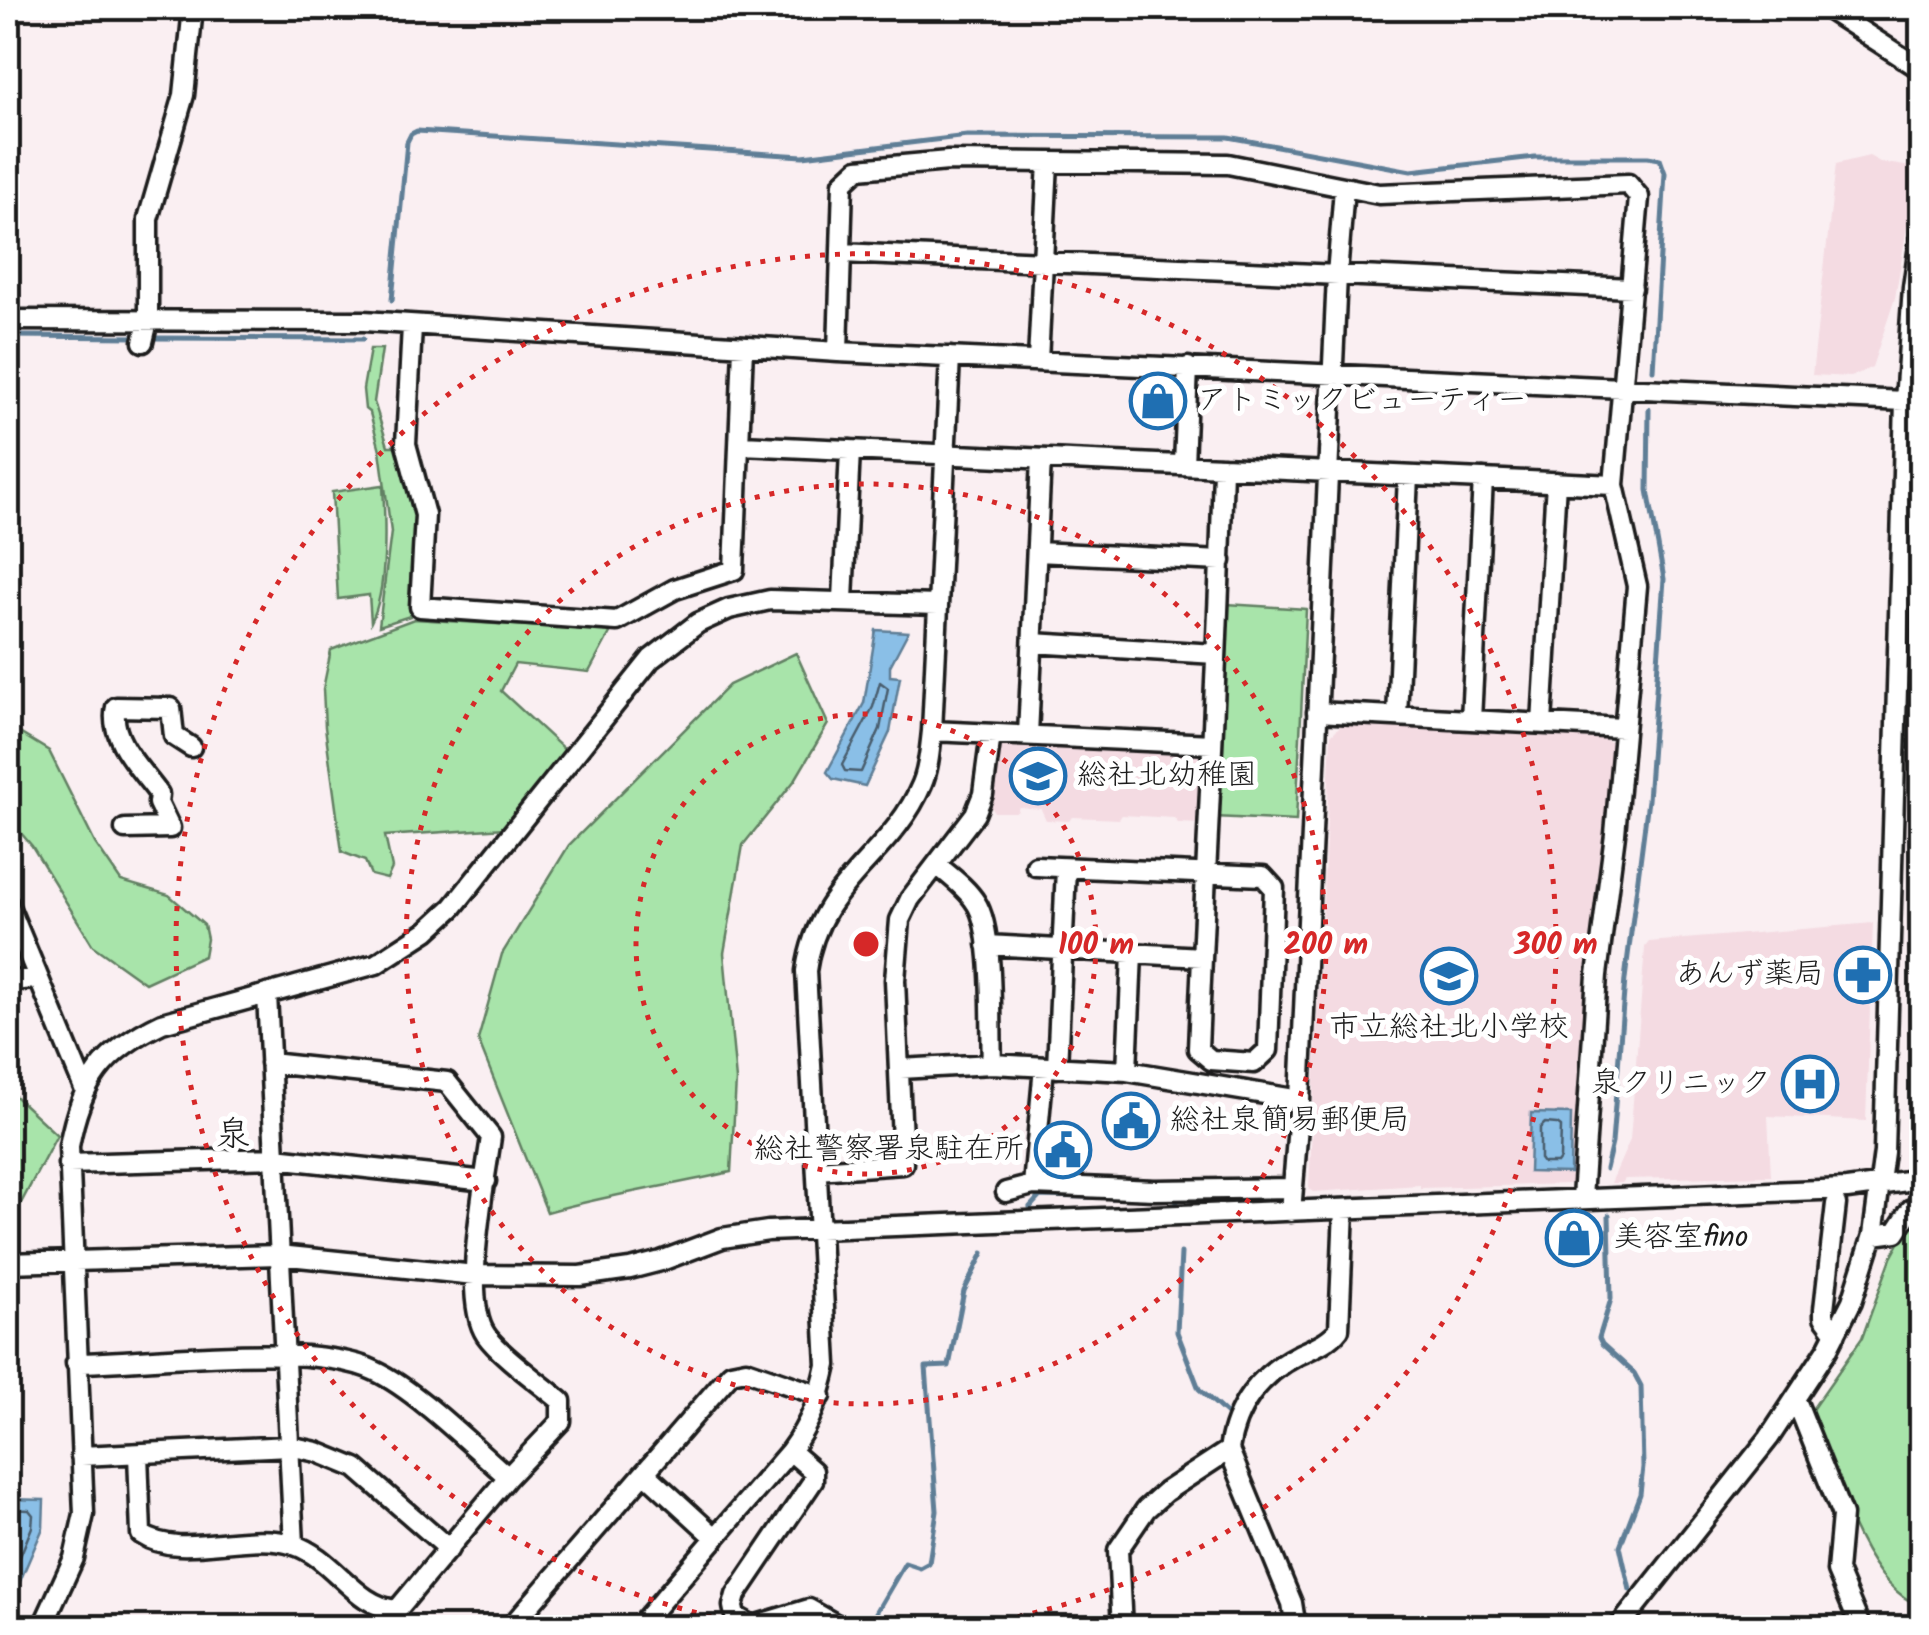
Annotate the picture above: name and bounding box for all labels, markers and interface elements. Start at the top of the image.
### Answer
shop icon: アトミックビューティー [1128,371,1188,431]
place label: アトミックビューティー [1197,377,1527,425]
school or university icon: 総社北幼稚園 [1008,746,1068,806]
place label: 総社北幼稚園 [1077,752,1257,800]
text: 100 m [1058,922,1134,970]
text: 200 m [1284,922,1368,970]
text: 300 m [1513,922,1598,970]
centre of rings [848,926,884,962]
pharmacy icon: あんず薬局 [1833,945,1893,1005]
school or university icon: 市立総社北小学校 [1419,946,1479,1006]
place label: あんず薬局 [1675,951,1824,999]
place label: 市立総社北小学校 [1329,1004,1569,1052]
hospital icon: 泉クリニック [1780,1054,1840,1114]
place label: 泉クリニック [1591,1060,1771,1108]
public building icon: 総社泉簡易郵便局 [1101,1091,1161,1151]
place label: 総社泉簡易郵便局 [1170,1097,1410,1145]
district label: 泉 [215,1108,251,1164]
public building icon: 総社警察署泉駐在所 [1033,1120,1093,1180]
place label: 総社警察署泉駐在所 [754,1126,1024,1174]
shop icon: 美容室fino [1544,1208,1604,1268]
place label: 美容室fino [1613,1214,1748,1262]

